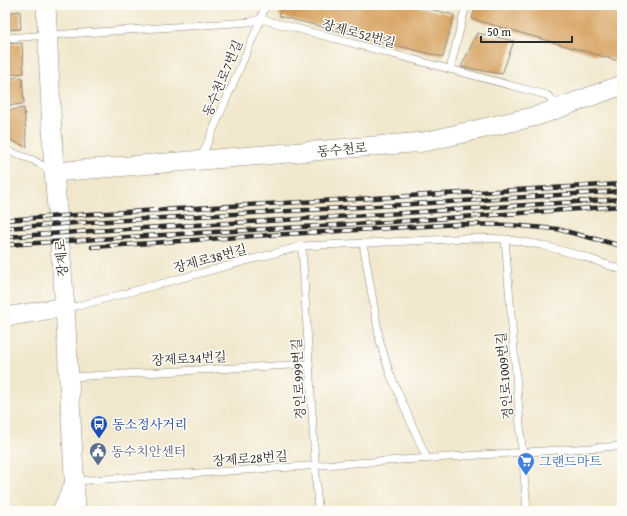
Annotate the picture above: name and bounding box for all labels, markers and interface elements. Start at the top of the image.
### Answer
street label: 장제로52번길 [320,15,398,52]
scale bar [481,18,572,44]
text: 50 m [487,23,511,40]
street label: 동수천로7번길 [198,37,247,119]
street label: 동수천로 [316,138,368,161]
street label: 장제로 [50,238,73,278]
street label: 장제로38번길 [171,240,249,277]
street label: 경인로1009번길 [491,331,518,421]
street label: 경인로999번길 [287,338,310,420]
street label: 장제로34번길 [151,347,227,370]
bus stop icon: 동소정사거리 [89,414,109,439]
place label: 동소정사거리 [112,415,187,434]
public building icon: 동수치안센터 [88,441,108,466]
place label: 동수치안센터 [111,442,186,461]
street label: 장제로28번길 [212,446,288,471]
supermarket icon: 그랜드마트 [516,451,536,476]
place label: 그랜드마트 [539,452,602,471]

